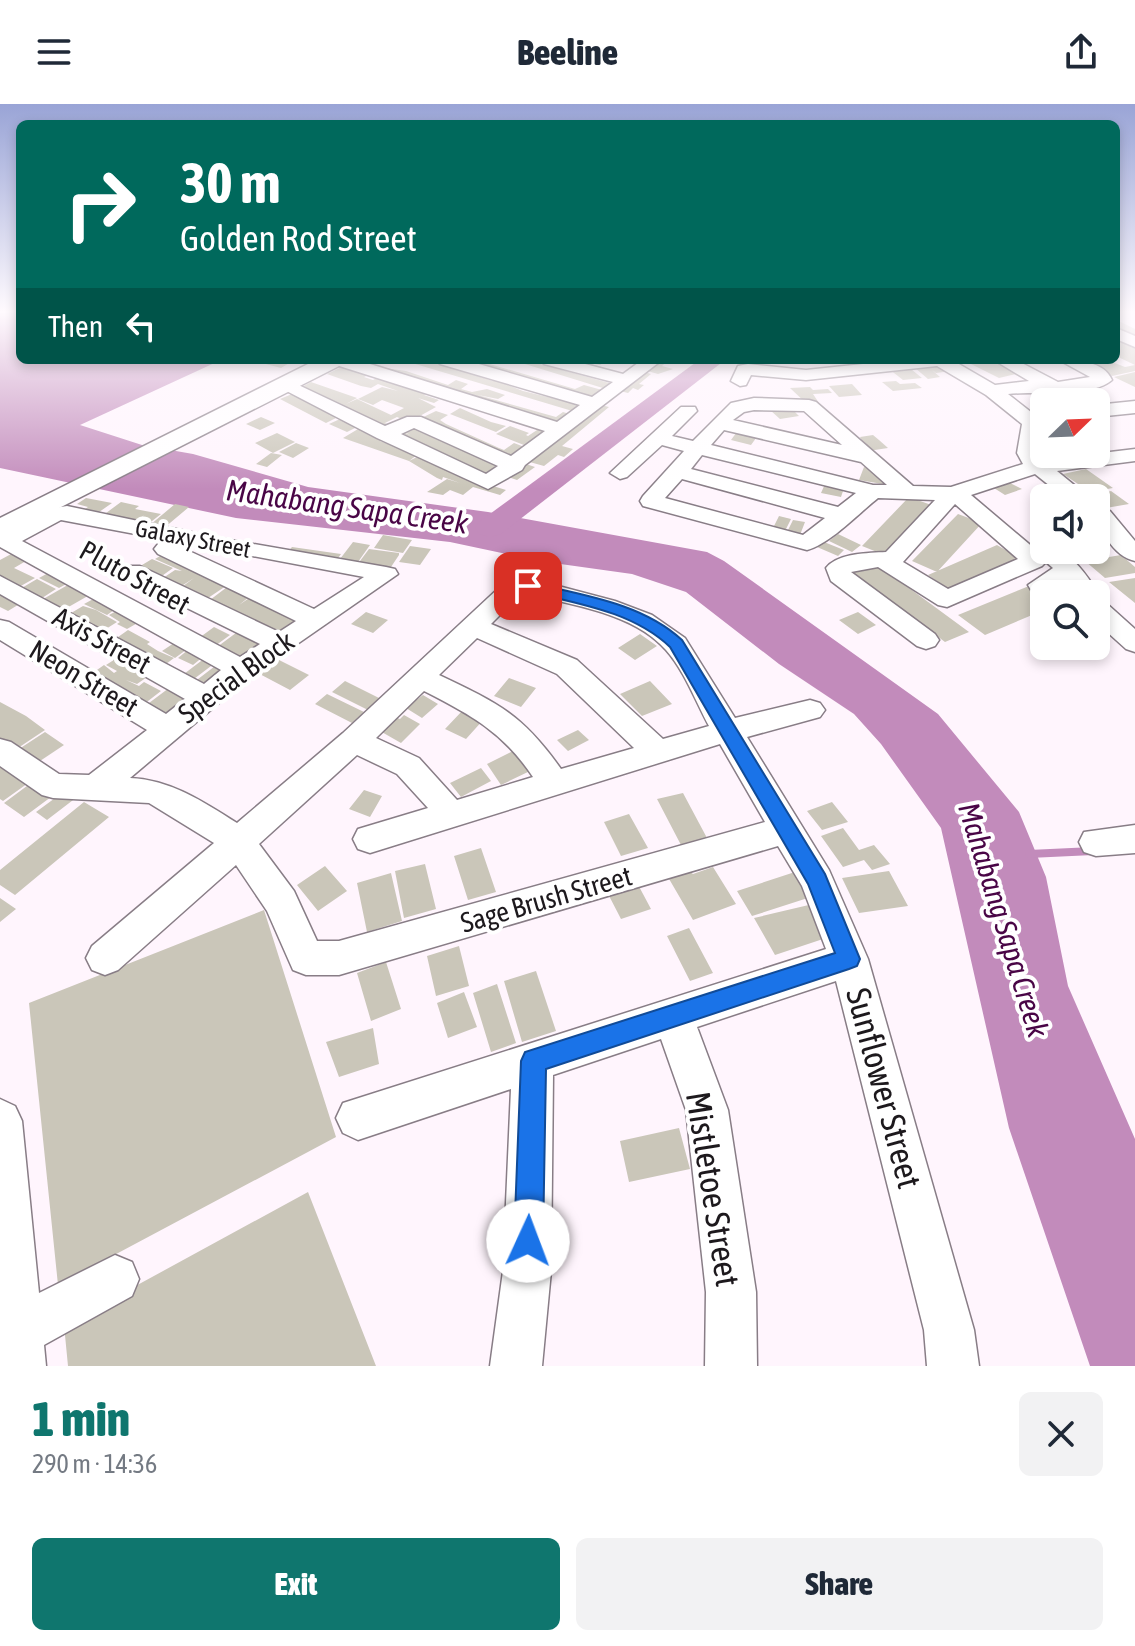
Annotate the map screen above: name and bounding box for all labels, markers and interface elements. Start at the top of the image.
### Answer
icon: menu [32,30,76,74]
icon: share [1059,30,1103,74]
text: Beeline [517,31,618,73]
text: 30 m [180,151,281,215]
icon: right [48,152,152,256]
text: Golden Rod Street [180,217,417,259]
icon: left [119,304,163,348]
text: Then [48,309,103,343]
north arrow [1030,388,1110,468]
map controls [1030,388,1110,660]
water label: Mahabang Sapa Creek [224,472,471,540]
button: sound [1030,484,1110,564]
street label: Galaxy Street [133,514,253,563]
street label: Pluto Street [74,534,196,620]
pin [494,552,562,620]
icon: arrive [506,564,550,608]
button: search [1030,580,1110,660]
street label: Axis Street [48,600,156,680]
street label: Special Block [172,624,300,730]
street label: Neon Street [24,633,144,723]
water label: Mahabang Sapa Creek [952,798,1056,1042]
street label: Sage Brush Street [457,859,635,939]
street label: Sunflower Street [839,984,930,1192]
street label: Mistletoe Street [679,1089,748,1289]
position arrow [486,1199,570,1283]
text: 1 min [32,1391,130,1446]
button: close [1019,1392,1103,1476]
text: 290 m · 14:36 [32,1449,157,1479]
button: Exit [32,1538,560,1630]
button: Share [576,1538,1103,1630]

